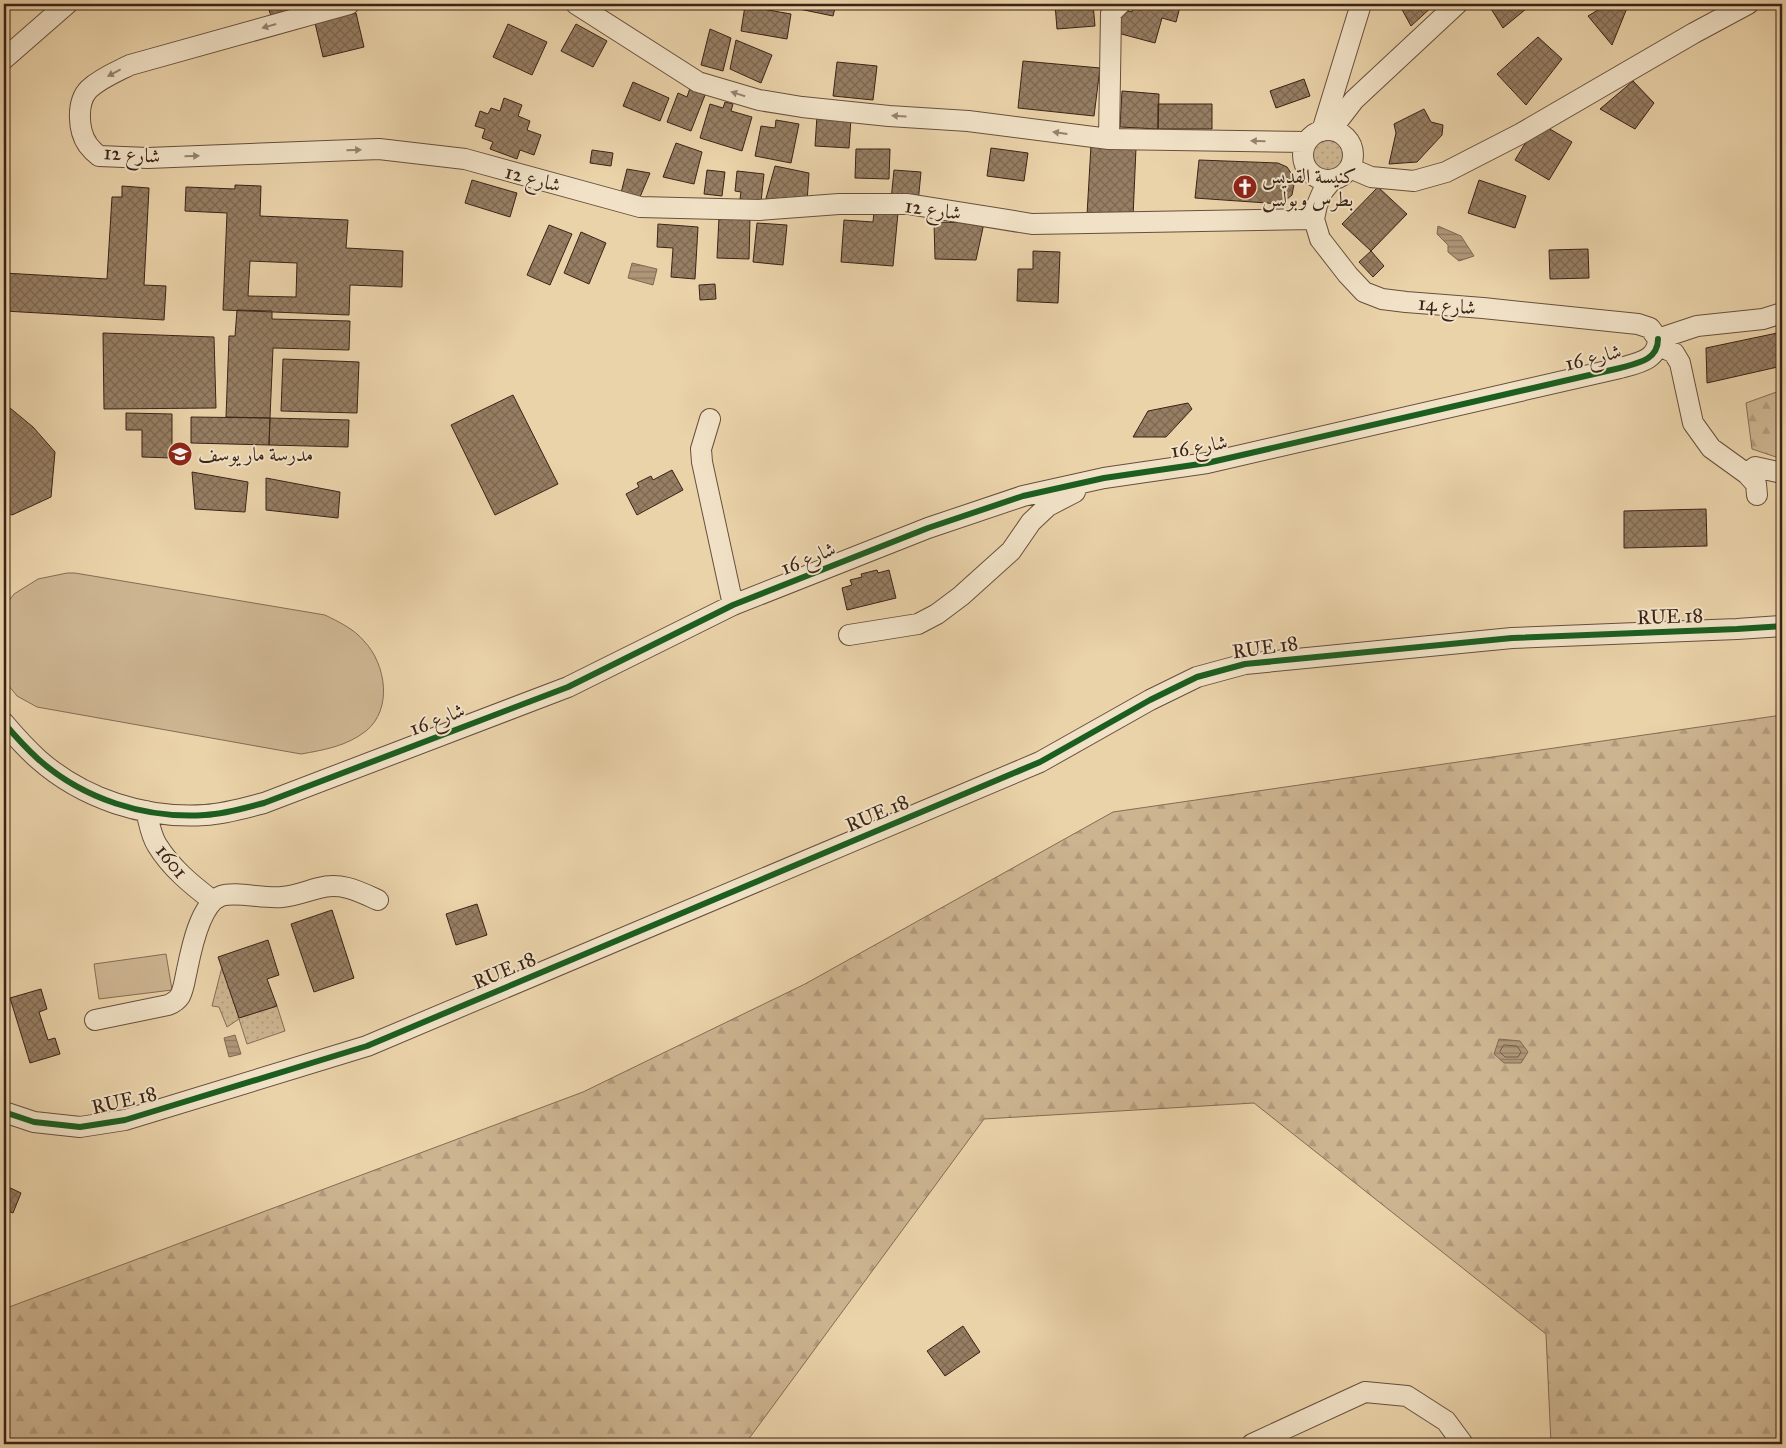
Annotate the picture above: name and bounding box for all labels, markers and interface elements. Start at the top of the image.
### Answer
one-way arrow [261,22,276,30]
one-way arrow [106,69,121,77]
one-way arrow [731,90,746,98]
one-way arrow [891,112,907,120]
one-way arrow [1052,129,1068,137]
one-way arrow [1249,137,1265,145]
street label: شارع 12 [102,140,161,174]
one-way arrow [347,145,363,153]
one-way arrow [184,152,200,160]
street label: شارع 12 [501,159,564,203]
place label: كنيسة القديس بطرس وبولس [1262,164,1357,213]
church icon: كنيسة القديس بطرس وبولس [1232,174,1258,200]
street label: شارع 12 [902,193,963,231]
street label: شارع 14 [1417,291,1477,325]
street label: شارع 16 [1562,338,1625,381]
street label: شارع 16 [1169,429,1230,469]
school or university icon: مدرسة مار يوسف [167,441,193,467]
place label: مدرسة مار يوسف [198,442,313,467]
street label: شارع 16 [777,536,841,585]
street label: RUE 18 [1636,603,1704,629]
street label: RUE 18 [1230,631,1300,663]
street label: شارع 16 [406,698,470,746]
street label: RUE 18 [842,789,912,837]
street label: 1601 [151,839,193,883]
street label: RUE 18 [469,946,539,994]
street label: RUE 18 [89,1081,159,1119]

